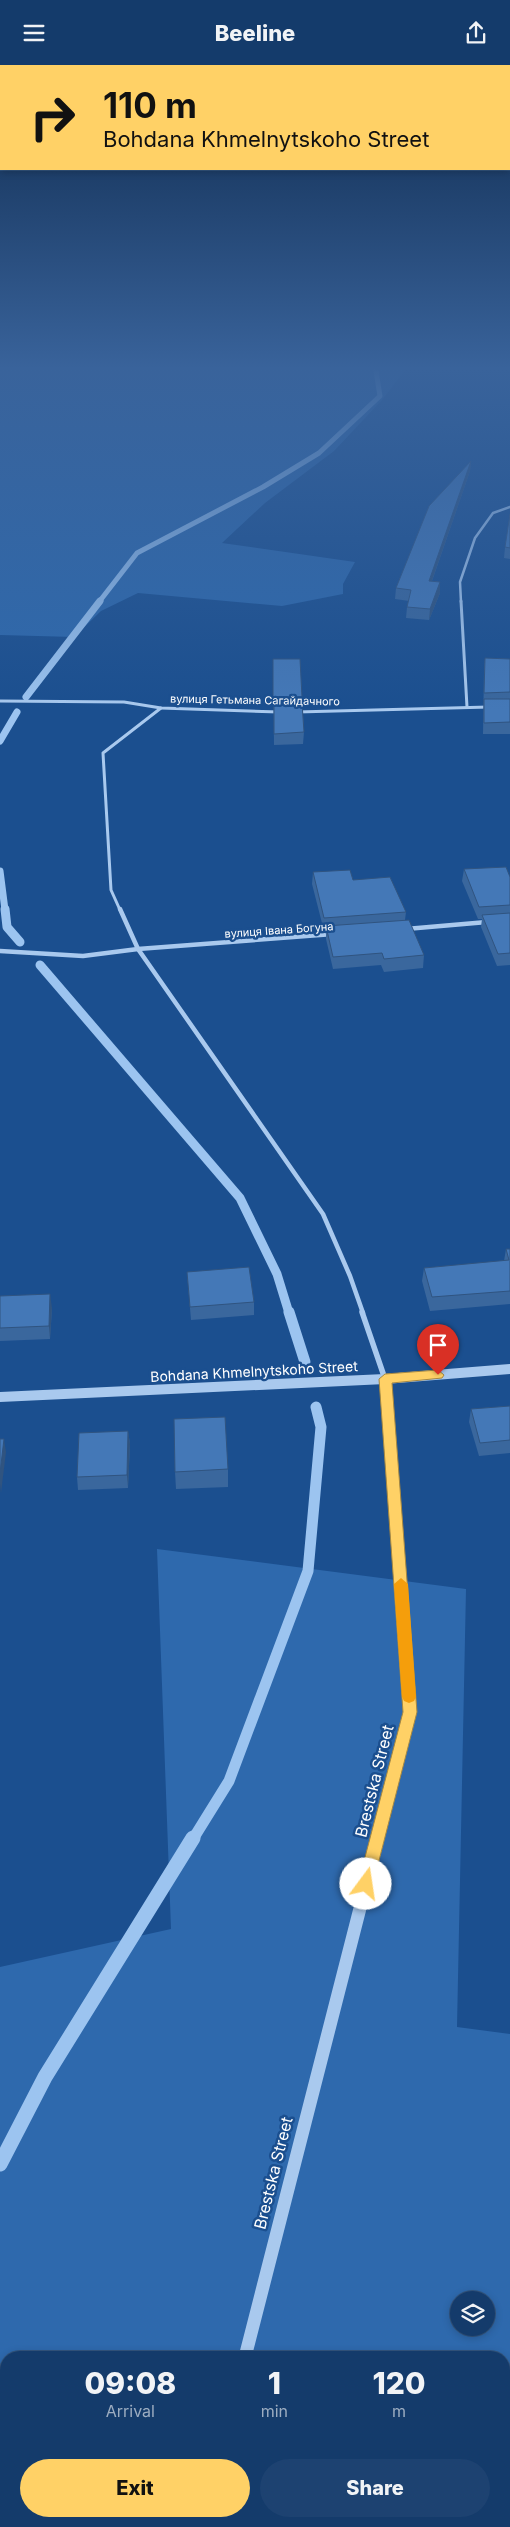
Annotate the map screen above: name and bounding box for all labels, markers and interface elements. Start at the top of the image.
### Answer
icon: menu [20,19,48,47]
icon: share [462,19,490,47]
text: Beeline [215,20,295,46]
text: 110 m [103,84,197,126]
icon: right [20,85,85,150]
text: Bohdana Khmelnytskoho Street [103,126,429,152]
street label: вулиця Гетьмана Сагайдачного [170,692,340,708]
street label: вулиця Івана Богуна [224,919,334,941]
pin [417,1324,459,1375]
icon: arrive [424,1331,452,1359]
street label: Bohdana Khmelnytskoho Street [150,1357,359,1385]
street label: Brestska Street [350,1723,398,1839]
position arrow [339,1857,391,1909]
street label: Brestska Street [249,2115,297,2231]
map controls [450,2291,495,2336]
button: layers [450,2291,495,2336]
text: 09:08 [84,2365,176,2401]
text: 1 [268,2365,281,2401]
text: 120 [372,2365,426,2401]
text: Arrival [106,2401,155,2421]
text: min [261,2401,288,2421]
text: m [392,2401,406,2421]
button: Exit [20,2459,250,2517]
button: Share [260,2459,490,2517]

